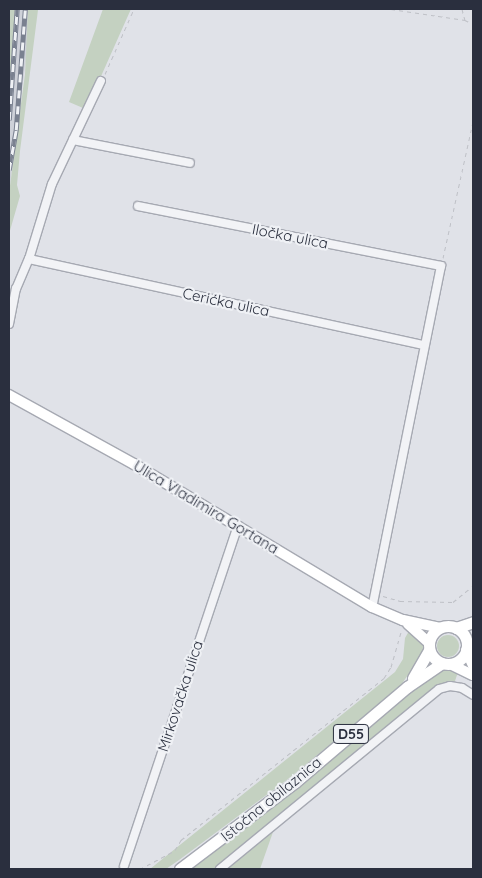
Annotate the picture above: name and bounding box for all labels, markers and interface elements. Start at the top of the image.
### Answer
street label: Iločka ulica [250,220,330,252]
street label: Cerićka ulica [181,284,271,320]
street label: Ulica Vladimira Gortana [130,457,282,557]
street label: Mirkovačka ulica [154,638,206,754]
road number: D55 [332,722,370,746]
street label: Istočna obilaznica [217,753,325,845]

